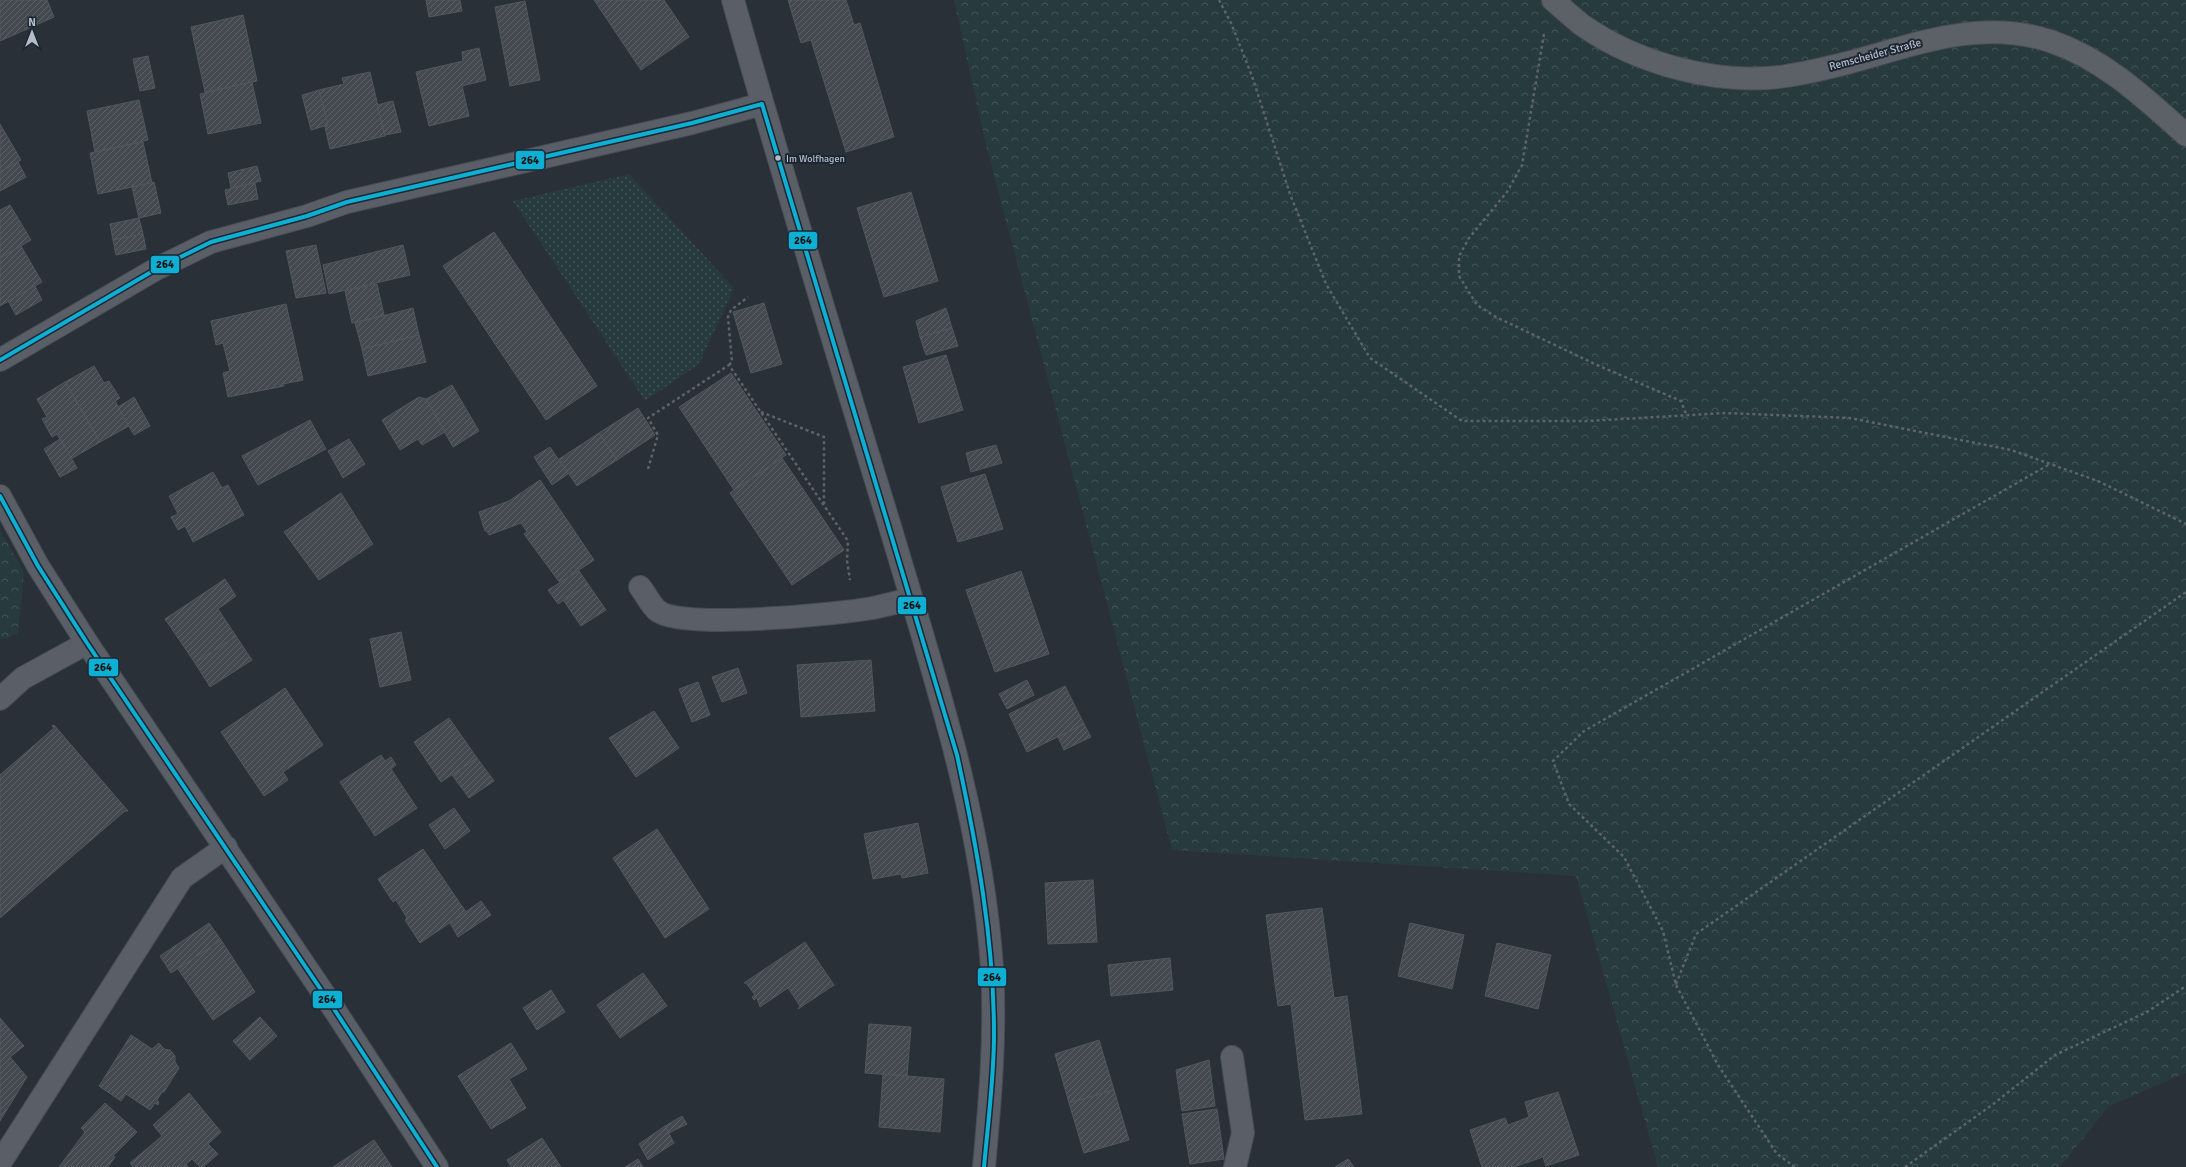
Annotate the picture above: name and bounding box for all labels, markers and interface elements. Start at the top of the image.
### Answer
north arrow [12,12,52,52]
text: N [28,16,36,29]
street label: Remscheider Straße [1828,36,1923,73]
line badge: 264 [515,150,545,170]
marker: Im Wolfhagen [773,153,783,163]
place label: Im Wolfhagen [786,153,845,165]
text: 264 [521,154,539,167]
line badge: 264 [788,231,818,250]
text: 264 [794,234,812,247]
line badge: 264 [150,255,180,274]
text: 264 [156,258,174,271]
line badge: 264 [897,596,927,615]
text: 264 [903,599,921,612]
line badge: 264 [88,658,119,677]
text: 264 [94,661,112,674]
line badge: 264 [977,967,1007,987]
text: 264 [983,971,1001,984]
line badge: 264 [312,990,343,1009]
text: 264 [318,993,336,1006]

